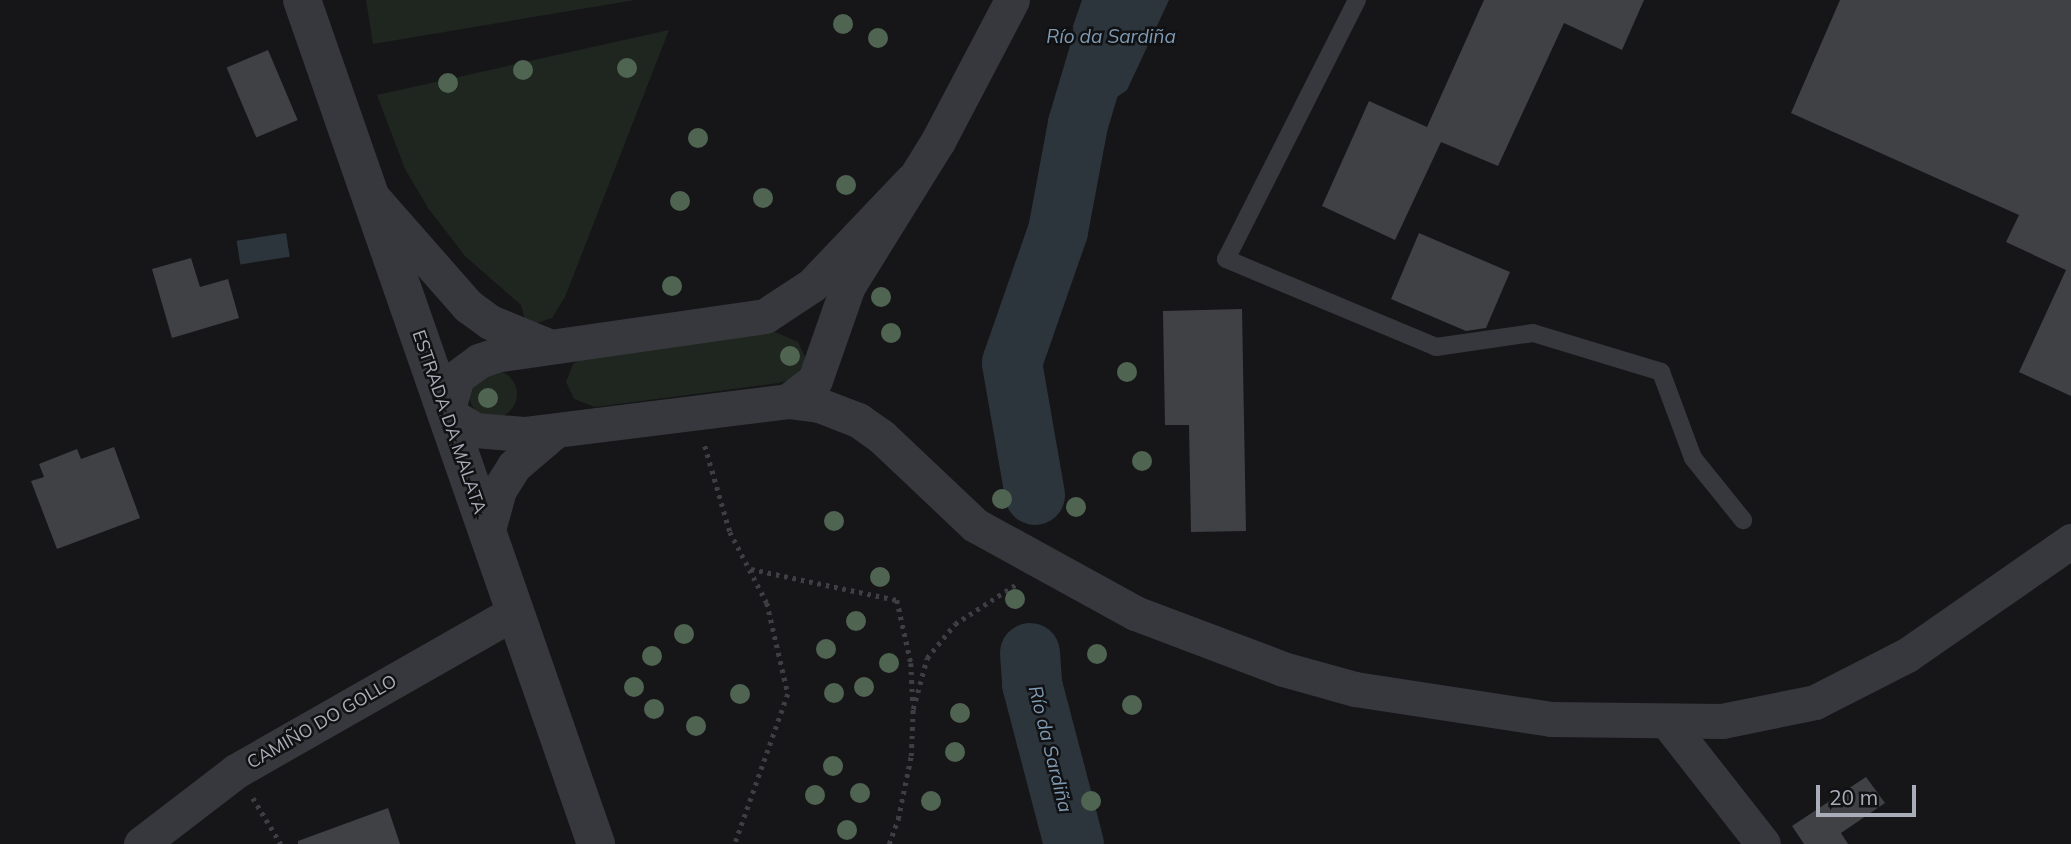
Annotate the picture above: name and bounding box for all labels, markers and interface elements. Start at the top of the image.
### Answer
water label: Río da Sardiña [1046,26,1176,48]
street label: ESTRADA DA MALATA [407,327,491,517]
street label: CAMIÑO DO GOLLO [243,670,401,774]
water label: Río da Sardiña [1023,683,1077,815]
scale bar [1819,770,1919,814]
text: 20 m [1829,784,1878,810]

